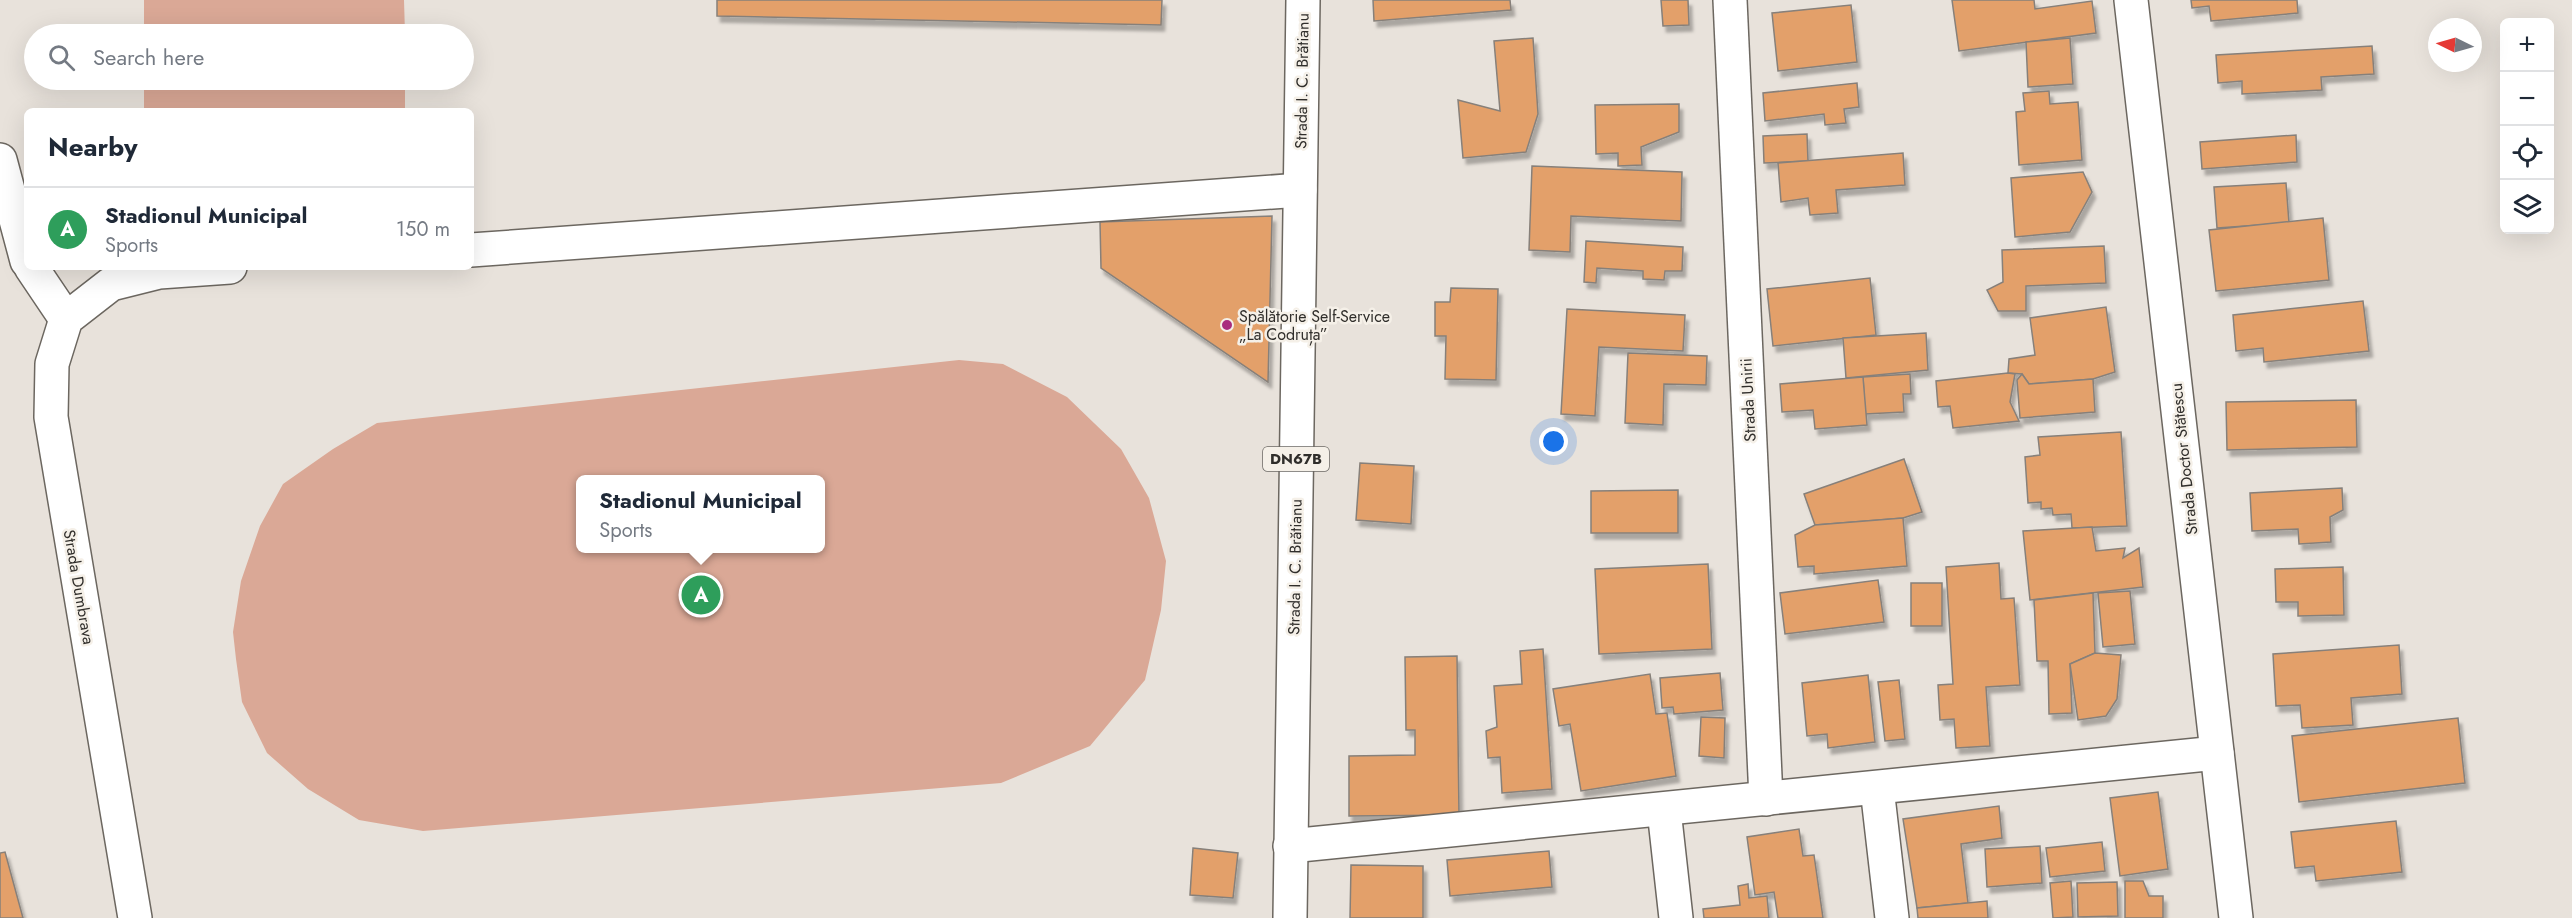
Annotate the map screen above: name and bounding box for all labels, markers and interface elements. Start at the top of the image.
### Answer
street label: Strada I. C. Brătianu [1289,13,1315,149]
north arrow [2428,18,2482,72]
map controls [2500,18,2554,234]
button: + [2500,18,2554,72]
search box [24,24,474,90]
icon: search [45,41,78,74]
text: Search here [93,41,204,73]
button: − [2500,72,2554,126]
button: locate [2500,126,2554,180]
text: Nearby [48,128,137,166]
button: layers [2500,180,2554,234]
text: Stadionul Municipal [105,199,307,231]
text: A [60,215,75,244]
text: 150 m [396,215,450,244]
text: Sports [105,231,158,260]
place label: Spălătorie Self-Service „La Codruța” [1239,305,1390,346]
marker: Spălătorie Self-Service „La Codruța” [1220,318,1234,332]
street label: Strada Unirii [1734,358,1762,442]
street label: Strada Doctor Stătescu [2165,382,2203,536]
your location [1539,427,1568,456]
road number: DN67B [1263,447,1329,471]
popup [576,475,825,553]
text: Stadionul Municipal [599,484,802,516]
street label: Strada I. C. Brătianu [1282,499,1308,635]
text: Sports [599,516,652,545]
street label: Strada Dumbrava [58,528,100,646]
pin: A [682,572,720,618]

